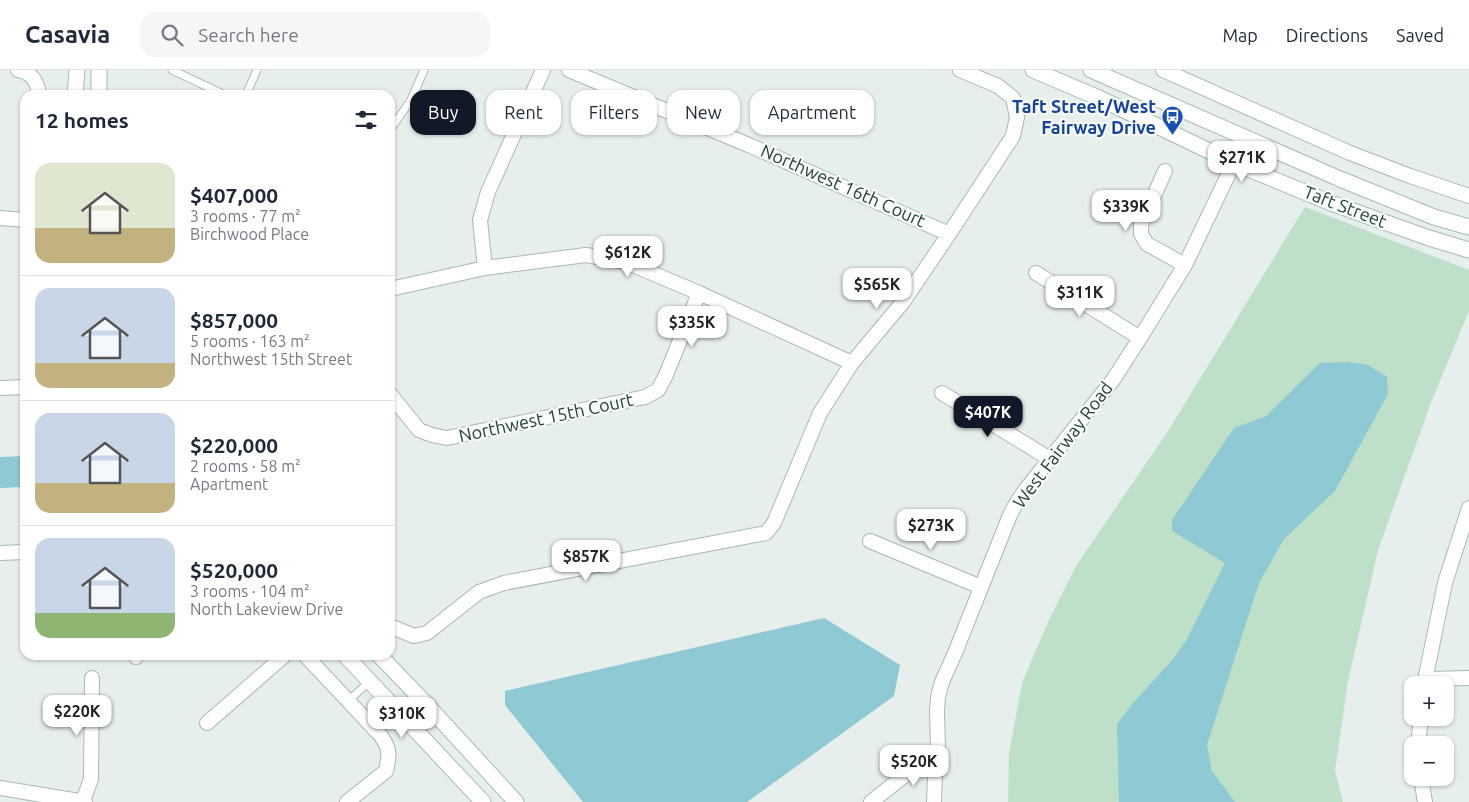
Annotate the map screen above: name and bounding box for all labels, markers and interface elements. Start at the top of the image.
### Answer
search box [140,12,490,57]
text: Casavia [25,21,110,48]
icon: search [158,21,186,49]
text: Search here [198,24,299,46]
text: Map [1222,25,1258,45]
text: Directions [1286,25,1368,45]
text: Saved [1396,25,1444,45]
chip: Buy [410,90,476,135]
chip: Rent [486,90,561,135]
chip: Filters [571,90,657,135]
chip: New [667,90,740,135]
chip: Apartment [750,90,874,135]
place label: Taft Street/West Fairway Drive [1012,96,1156,137]
bus stop icon: Taft Street/West Fairway Drive [1160,105,1184,136]
icon: filters [352,106,380,134]
text: 12 homes [35,108,129,132]
street label: Northwest 16th Court [758,140,929,230]
pin: $271K [1207,140,1277,183]
text: $271K [1219,148,1265,166]
street label: Taft Street [1301,181,1389,231]
icon: home [75,183,135,243]
text: $407,000 [190,183,278,207]
pin: $339K [1091,190,1161,232]
text: $339K [1103,197,1149,215]
text: 3 rooms · 77 m² [190,207,301,225]
text: Birchwood Place [190,225,309,243]
pin: $612K [593,236,663,278]
text: $612K [605,243,651,261]
pin: $565K [842,268,912,310]
text: $565K [854,275,900,293]
pin: $311K [1045,276,1115,318]
text: $311K [1057,283,1103,301]
pin: $335K [657,306,727,348]
icon: home [75,308,135,368]
text: $857,000 [190,308,278,332]
text: $335K [669,313,715,331]
text: 5 rooms · 163 m² [190,332,310,350]
text: Northwest 15th Street [190,350,352,368]
street label: West Fairway Road [1008,378,1116,511]
street label: Northwest 15th Court [457,389,635,445]
pin: $407K [953,396,1023,438]
text: $407K [965,403,1011,421]
icon: home [75,433,135,493]
text: $220,000 [190,433,278,457]
text: 2 rooms · 58 m² [190,457,301,475]
text: Apartment [190,475,268,493]
pin: $273K [896,508,966,551]
text: $273K [908,516,954,534]
pin: $857K [551,540,621,582]
text: $857K [563,547,609,565]
icon: home [75,558,135,618]
text: $520,000 [190,558,278,582]
text: 3 rooms · 104 m² [190,582,310,600]
text: North Lakeview Drive [190,600,343,618]
map controls [1404,676,1454,786]
button: + [1404,676,1454,726]
pin: $220K [42,694,112,737]
pin: $310K [367,696,437,739]
text: $220K [54,702,100,720]
text: $310K [379,704,425,722]
button: − [1404,736,1454,786]
pin: $520K [879,744,949,787]
text: $520K [891,752,937,770]

